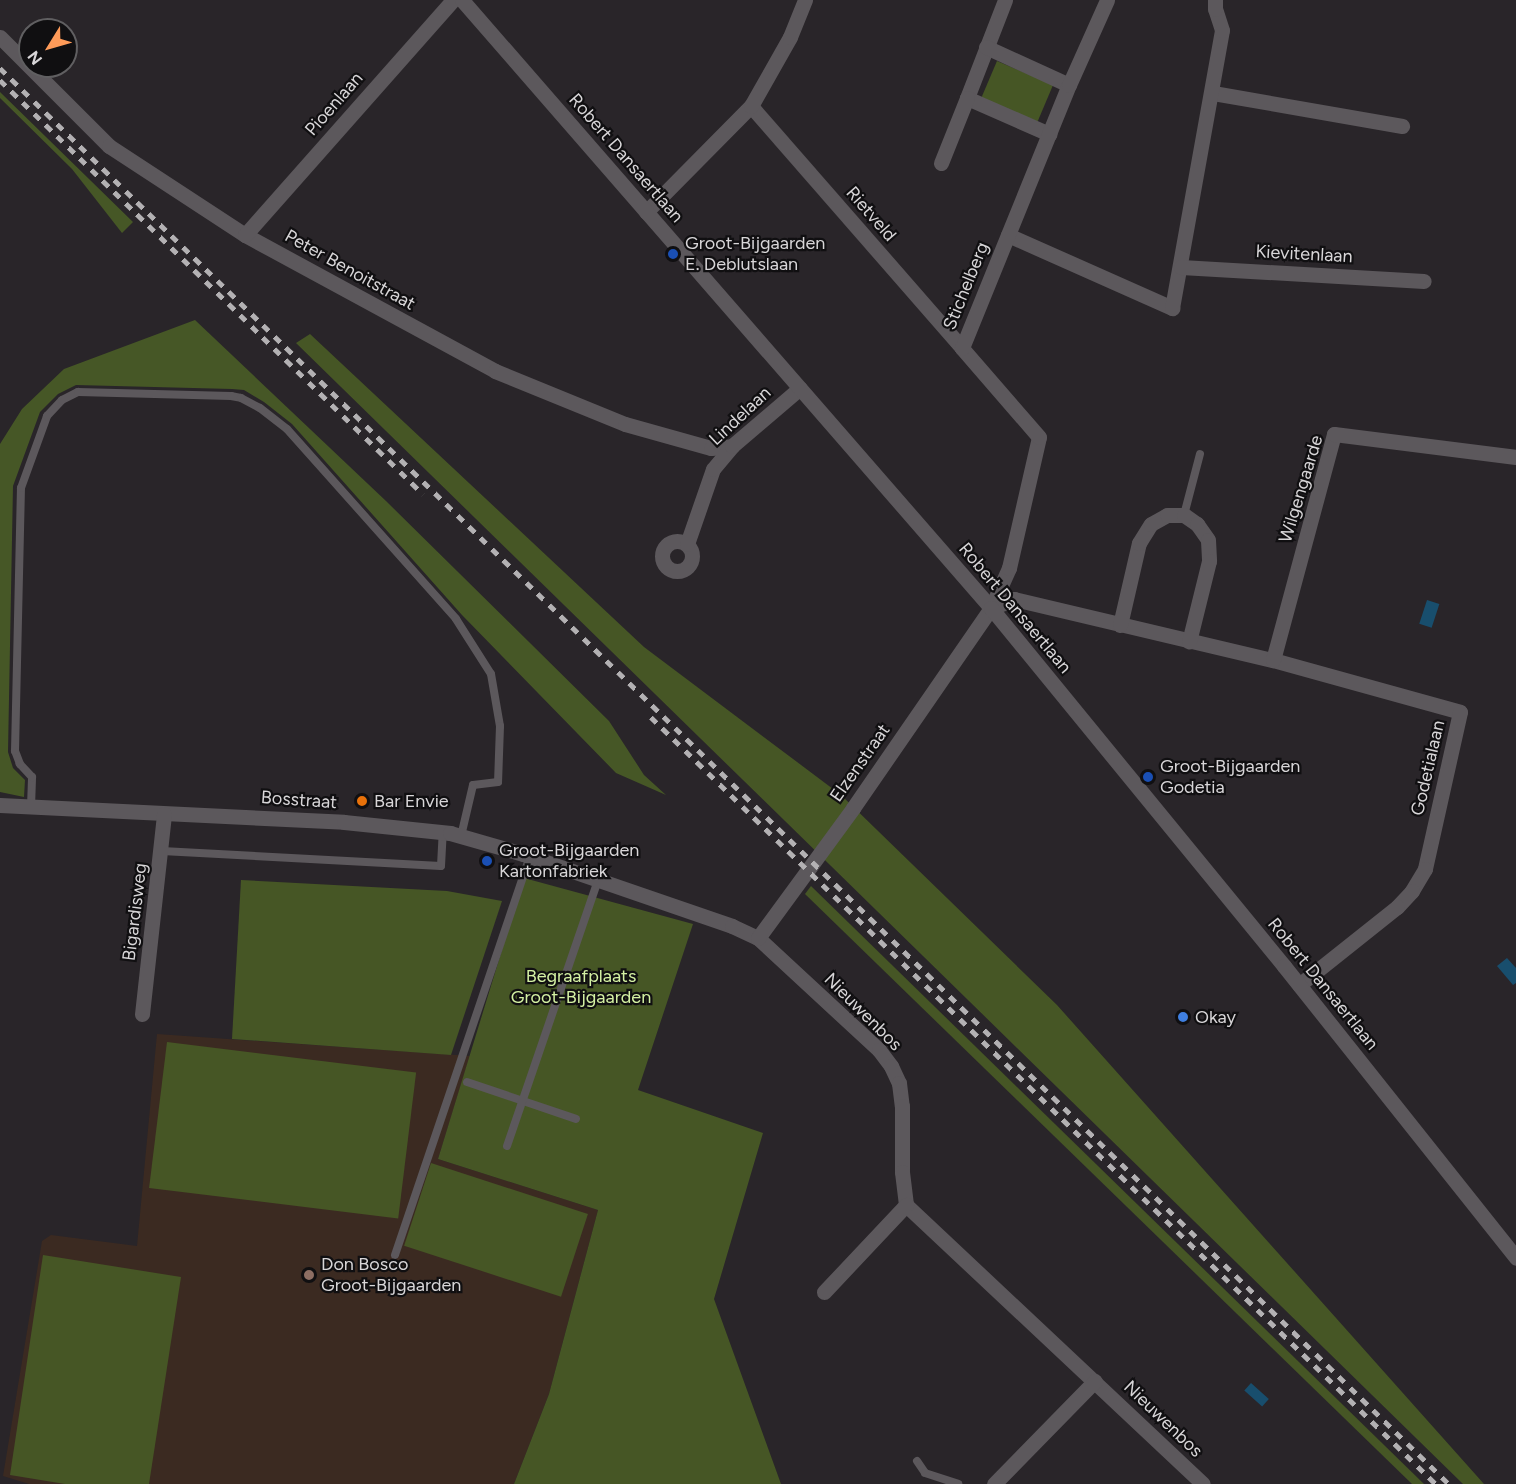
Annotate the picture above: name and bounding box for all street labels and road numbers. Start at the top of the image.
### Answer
street label: Pioenlaan [301,68,367,140]
street label: Robert Dansaertlaan [564,89,688,227]
street label: Rietveld [841,182,901,246]
street label: Peter Benoitstraat [281,225,419,315]
street label: Stichelberg [939,239,993,333]
street label: Kievitenlaan [1255,241,1353,267]
street label: Lindelaan [705,382,775,450]
street label: Wilgengaarde [1274,433,1328,545]
street label: Robert Dansaertlaan [954,538,1076,678]
street label: Godetialaan [1407,718,1449,818]
street label: Elzenstraat [825,720,895,806]
street label: Bosstraat [260,787,338,813]
street label: Bigardisweg [118,862,152,962]
street label: Robert Dansaertlaan [1263,914,1383,1054]
street label: Nieuwenbos [820,969,906,1055]
street label: Nieuwenbos [1119,1376,1207,1462]

